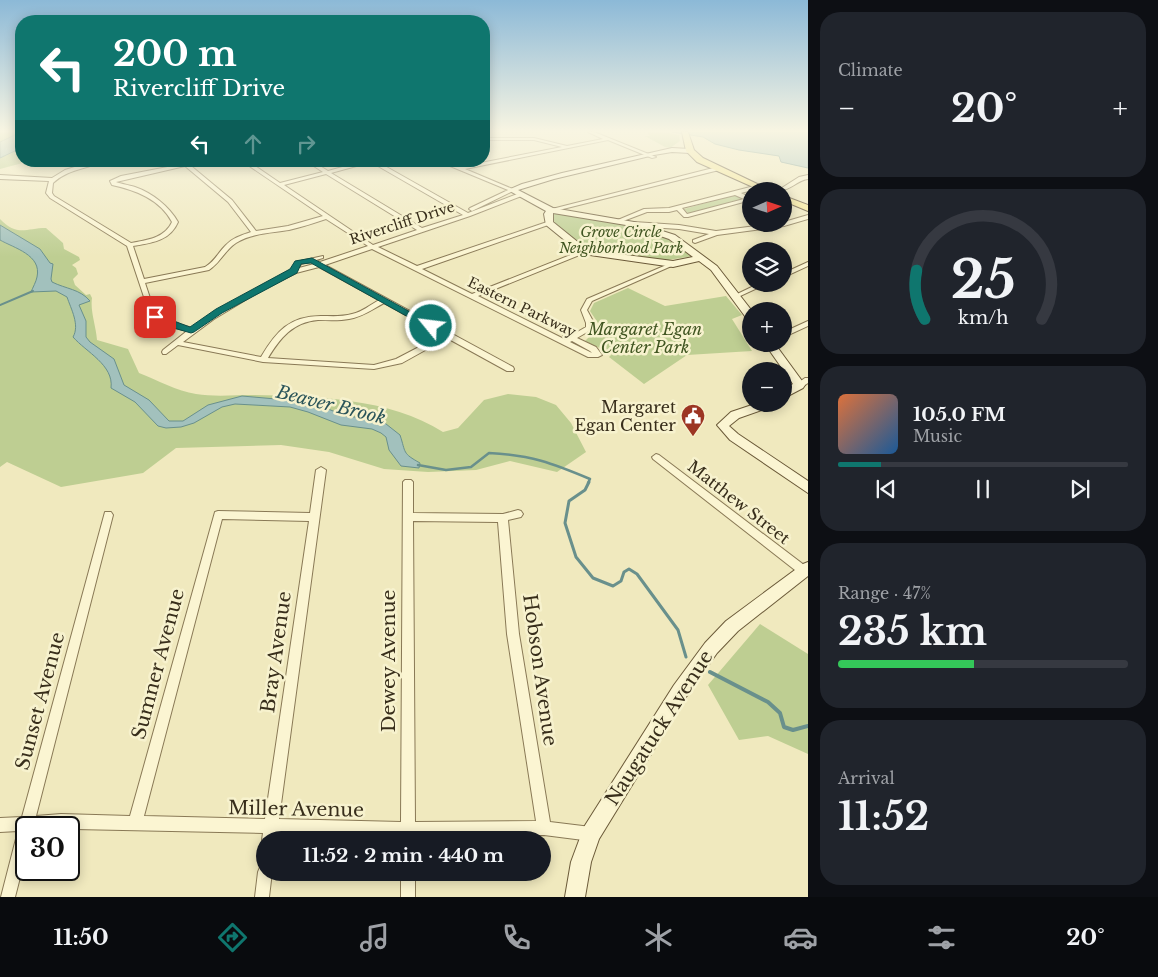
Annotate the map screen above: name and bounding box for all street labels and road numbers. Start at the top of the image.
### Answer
street label: Rivercliff Drive [347,198,457,248]
street label: Eastern Parkway [465,273,579,341]
street label: Matthew Street [684,456,794,548]
street label: Sumner Avenue [127,586,189,742]
street label: Bray Avenue [256,590,296,714]
street label: Dewey Avenue [377,590,400,732]
street label: Hobson Avenue [518,593,562,747]
street label: Sunset Avenue [11,630,69,772]
street label: Naugatuck Avenue [600,646,718,810]
street label: Miller Avenue [228,796,364,822]

